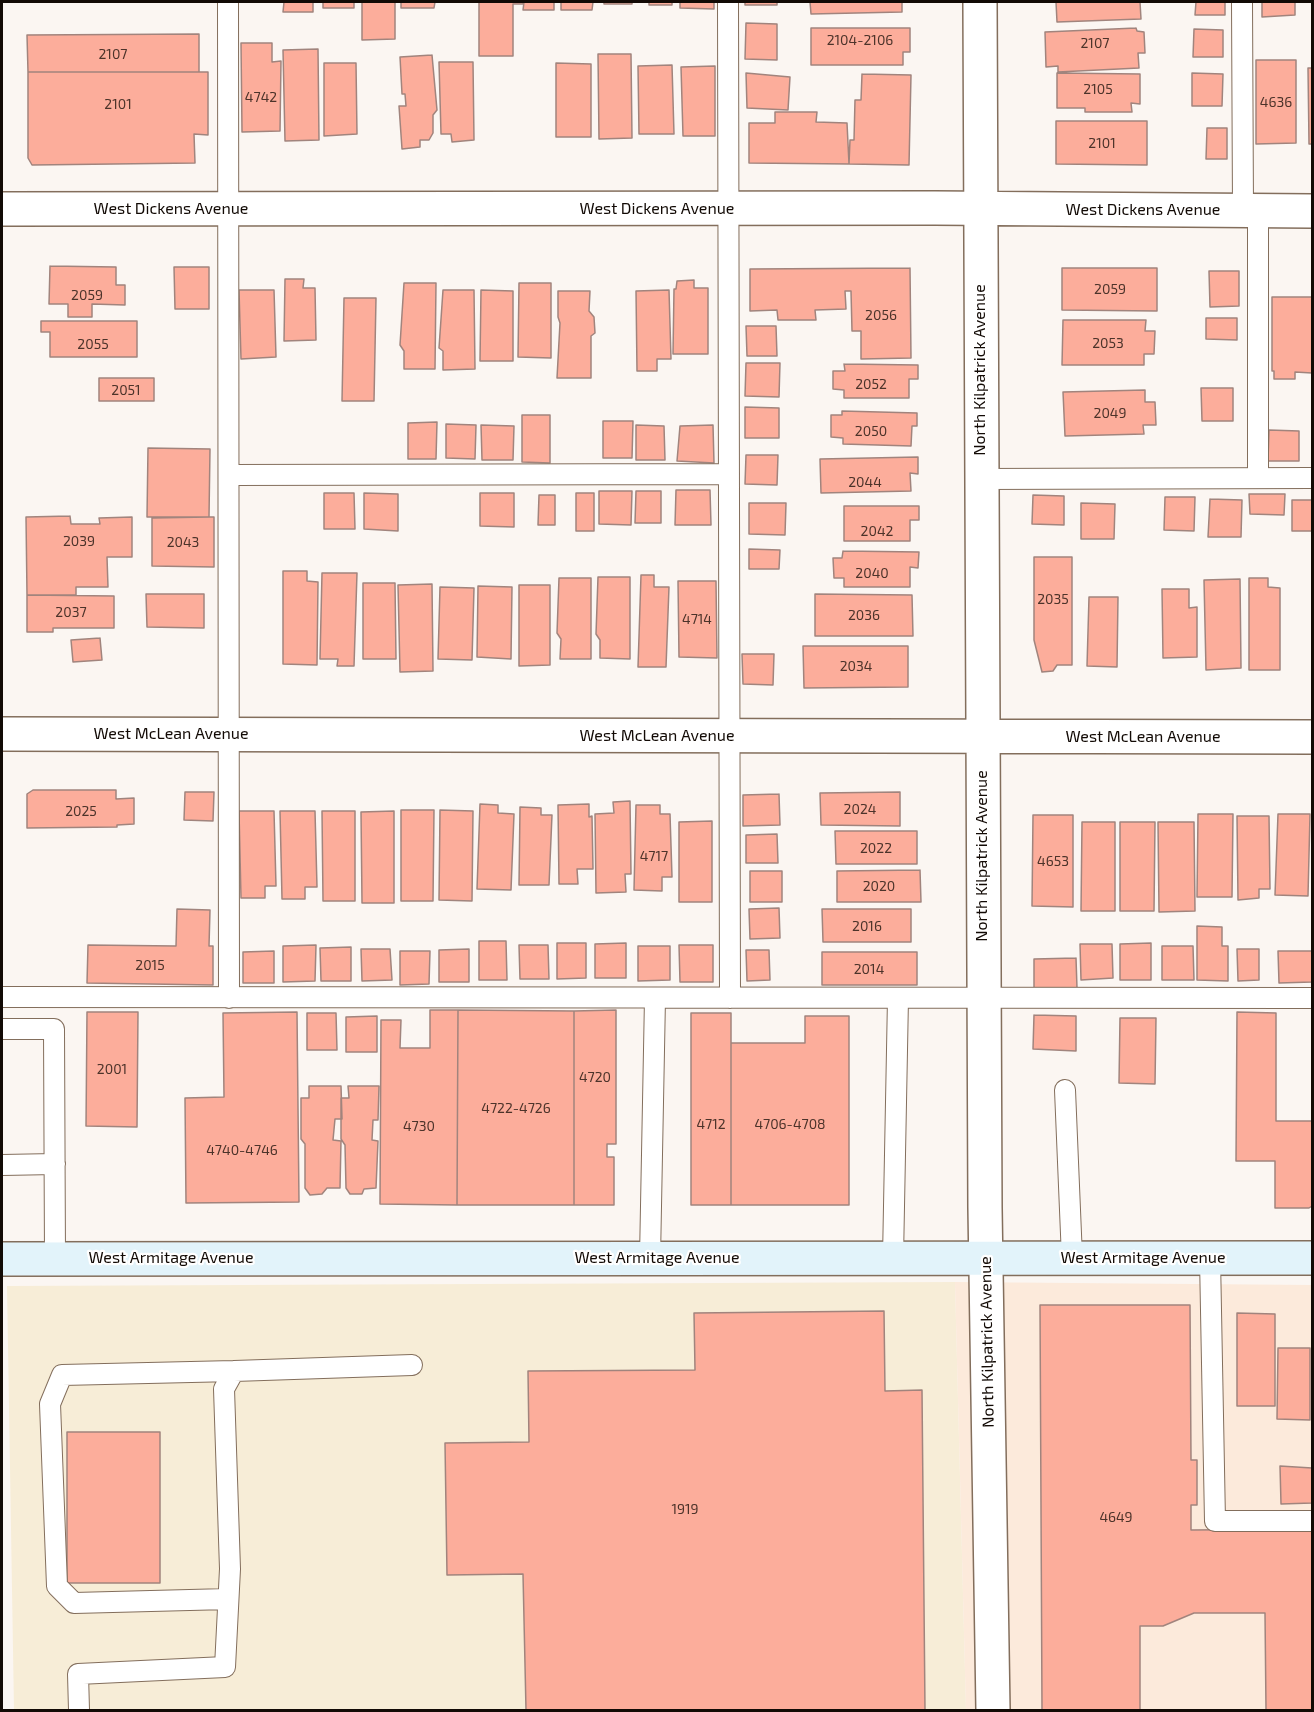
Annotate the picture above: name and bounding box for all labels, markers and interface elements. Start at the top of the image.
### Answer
house number: 2104-2106 [827,32,893,48]
house number: 2107 [1080,35,1110,51]
house number: 2107 [98,46,128,62]
house number: 2105 [1083,81,1113,97]
house number: 4742 [245,89,277,105]
house number: 4636 [1260,94,1292,110]
house number: 2101 [104,96,132,112]
house number: 2101 [1088,135,1116,151]
street label: West Dickens Avenue [94,199,248,219]
street label: West Dickens Avenue [580,199,734,219]
street label: West Dickens Avenue [1066,200,1220,220]
house number: 2059 [1094,281,1126,297]
street label: North Kilpatrick Avenue [970,284,990,456]
house number: 2059 [71,287,103,303]
house number: 2056 [865,307,897,323]
house number: 2053 [1092,335,1124,351]
house number: 2055 [77,336,109,352]
house number: 2052 [855,376,887,392]
house number: 2051 [111,382,141,398]
house number: 2049 [1094,405,1126,421]
house number: 2050 [855,423,887,439]
house number: 2044 [848,474,882,490]
house number: 2042 [861,523,893,539]
house number: 2039 [63,533,95,549]
house number: 2043 [167,534,199,550]
house number: 2040 [855,565,889,581]
house number: 2035 [1037,591,1069,607]
house number: 2037 [55,604,87,620]
house number: 2036 [848,607,880,623]
house number: 4714 [682,611,712,627]
house number: 2034 [840,658,872,674]
street label: West McLean Avenue [93,724,249,744]
street label: West McLean Avenue [579,726,735,746]
street label: West McLean Avenue [1065,727,1221,747]
street label: North Kilpatrick Avenue [972,770,992,942]
house number: 2024 [844,801,876,817]
house number: 2025 [65,803,97,819]
house number: 2022 [860,840,892,856]
house number: 4717 [640,848,668,864]
house number: 4653 [1037,853,1069,869]
house number: 2020 [863,878,895,894]
house number: 2016 [852,918,882,934]
house number: 2015 [135,957,165,973]
house number: 2014 [854,961,884,977]
house number: 2001 [97,1061,127,1077]
house number: 4720 [579,1069,611,1085]
house number: 4722-4726 [481,1100,551,1116]
house number: 4712 [696,1116,726,1132]
house number: 4706-4708 [754,1116,826,1132]
house number: 4730 [403,1118,435,1134]
house number: 4740-4746 [206,1142,278,1158]
street label: West Armitage Avenue [88,1248,254,1268]
street label: West Armitage Avenue [574,1248,740,1268]
street label: West Armitage Avenue [1060,1248,1226,1268]
street label: North Kilpatrick Avenue [976,1256,998,1428]
house number: 1919 [671,1501,699,1517]
house number: 4649 [1099,1509,1133,1525]

